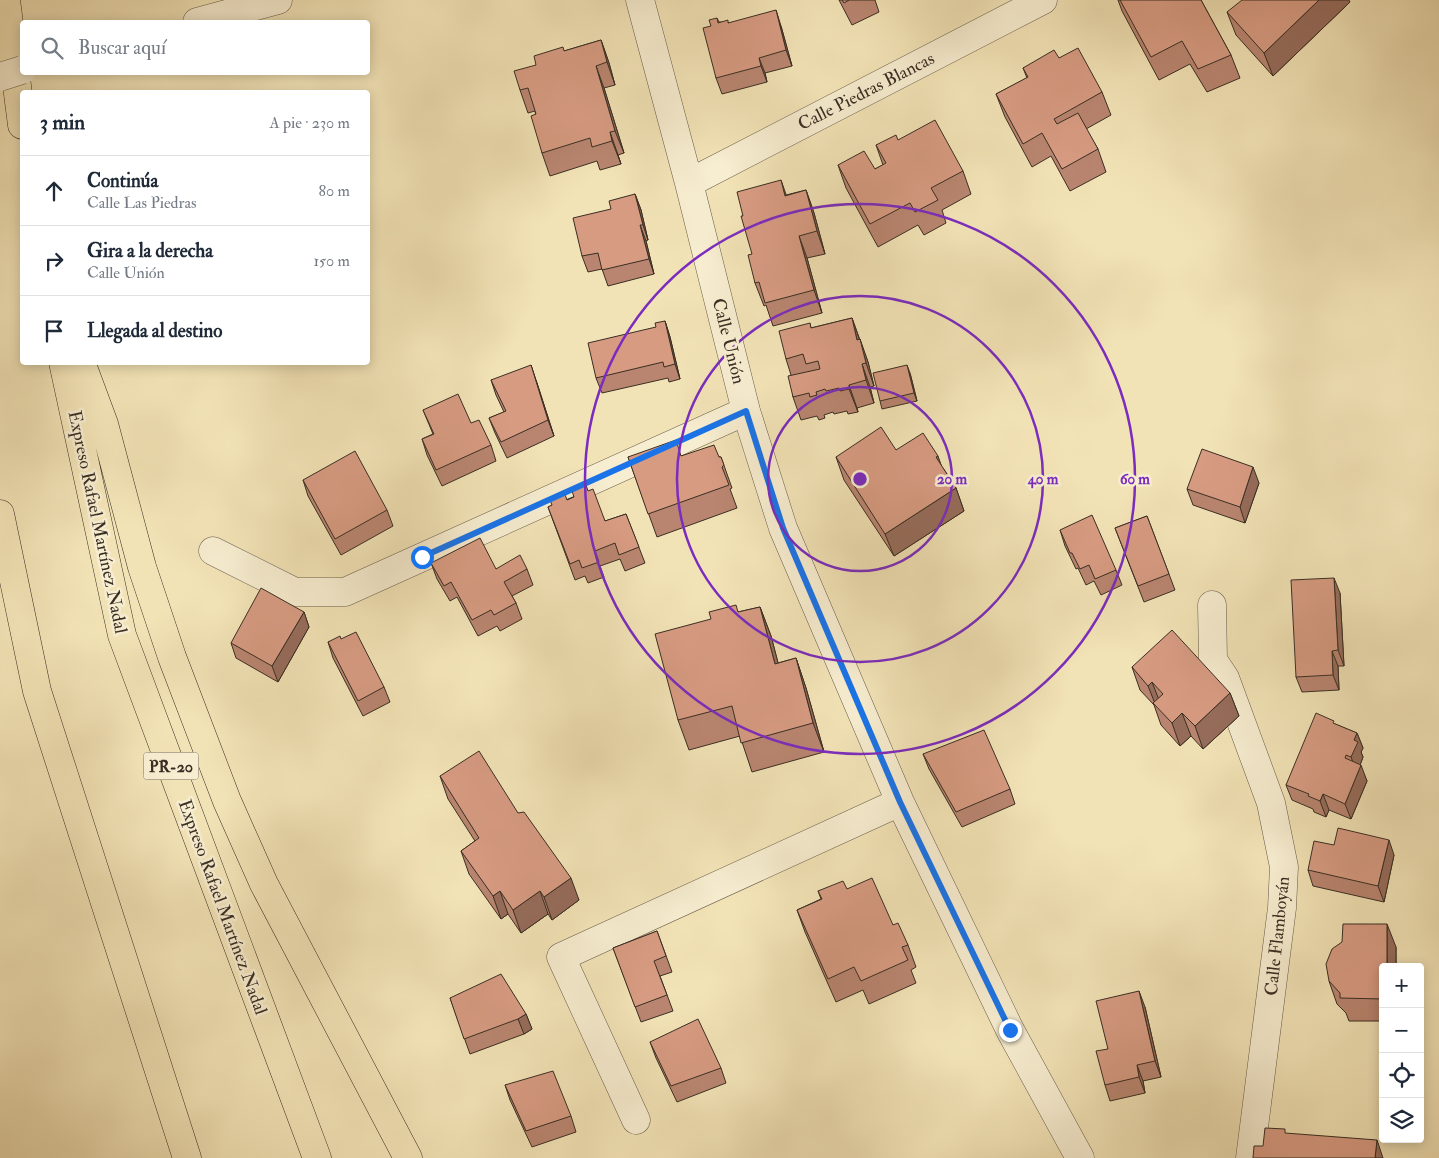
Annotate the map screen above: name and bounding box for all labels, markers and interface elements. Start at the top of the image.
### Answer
search box [20,20,370,75]
icon: search [38,34,66,62]
text: Buscar aquí [78,36,166,60]
street label: Calle Piedras Blancas [794,47,938,136]
text: 3 min [40,109,85,136]
text: A pie · 230 m [269,113,350,133]
text: Continúa [87,169,158,193]
icon: ahead [40,177,68,205]
text: 80 m [319,181,350,201]
text: Calle Las Piedras [87,193,197,213]
text: Gira a la derecha [87,239,213,263]
icon: right [40,247,68,275]
text: 150 m [313,251,350,271]
text: Calle Unión [87,263,165,283]
street label: Calle Unión [707,296,750,386]
icon: arrive [40,317,68,345]
text: Llegada al destino [87,319,222,343]
street label: Expreso Rafael Martínez Nadal [63,408,132,636]
centre of rings [851,470,869,488]
text: 20 m [937,470,967,489]
text: 40 m [1027,470,1059,489]
text: 60 m [1120,470,1150,489]
route start [411,546,434,569]
road number: PR-20 [144,752,198,779]
street label: Expreso Rafael Martínez Nadal [173,796,272,1018]
street label: Calle Flamboyán [1260,875,1295,997]
map controls [1379,963,1424,1143]
button: + [1379,963,1424,1008]
button: − [1379,1008,1424,1053]
route end [999,1019,1022,1042]
button: locate [1379,1053,1424,1098]
button: layers [1379,1098,1424,1143]

